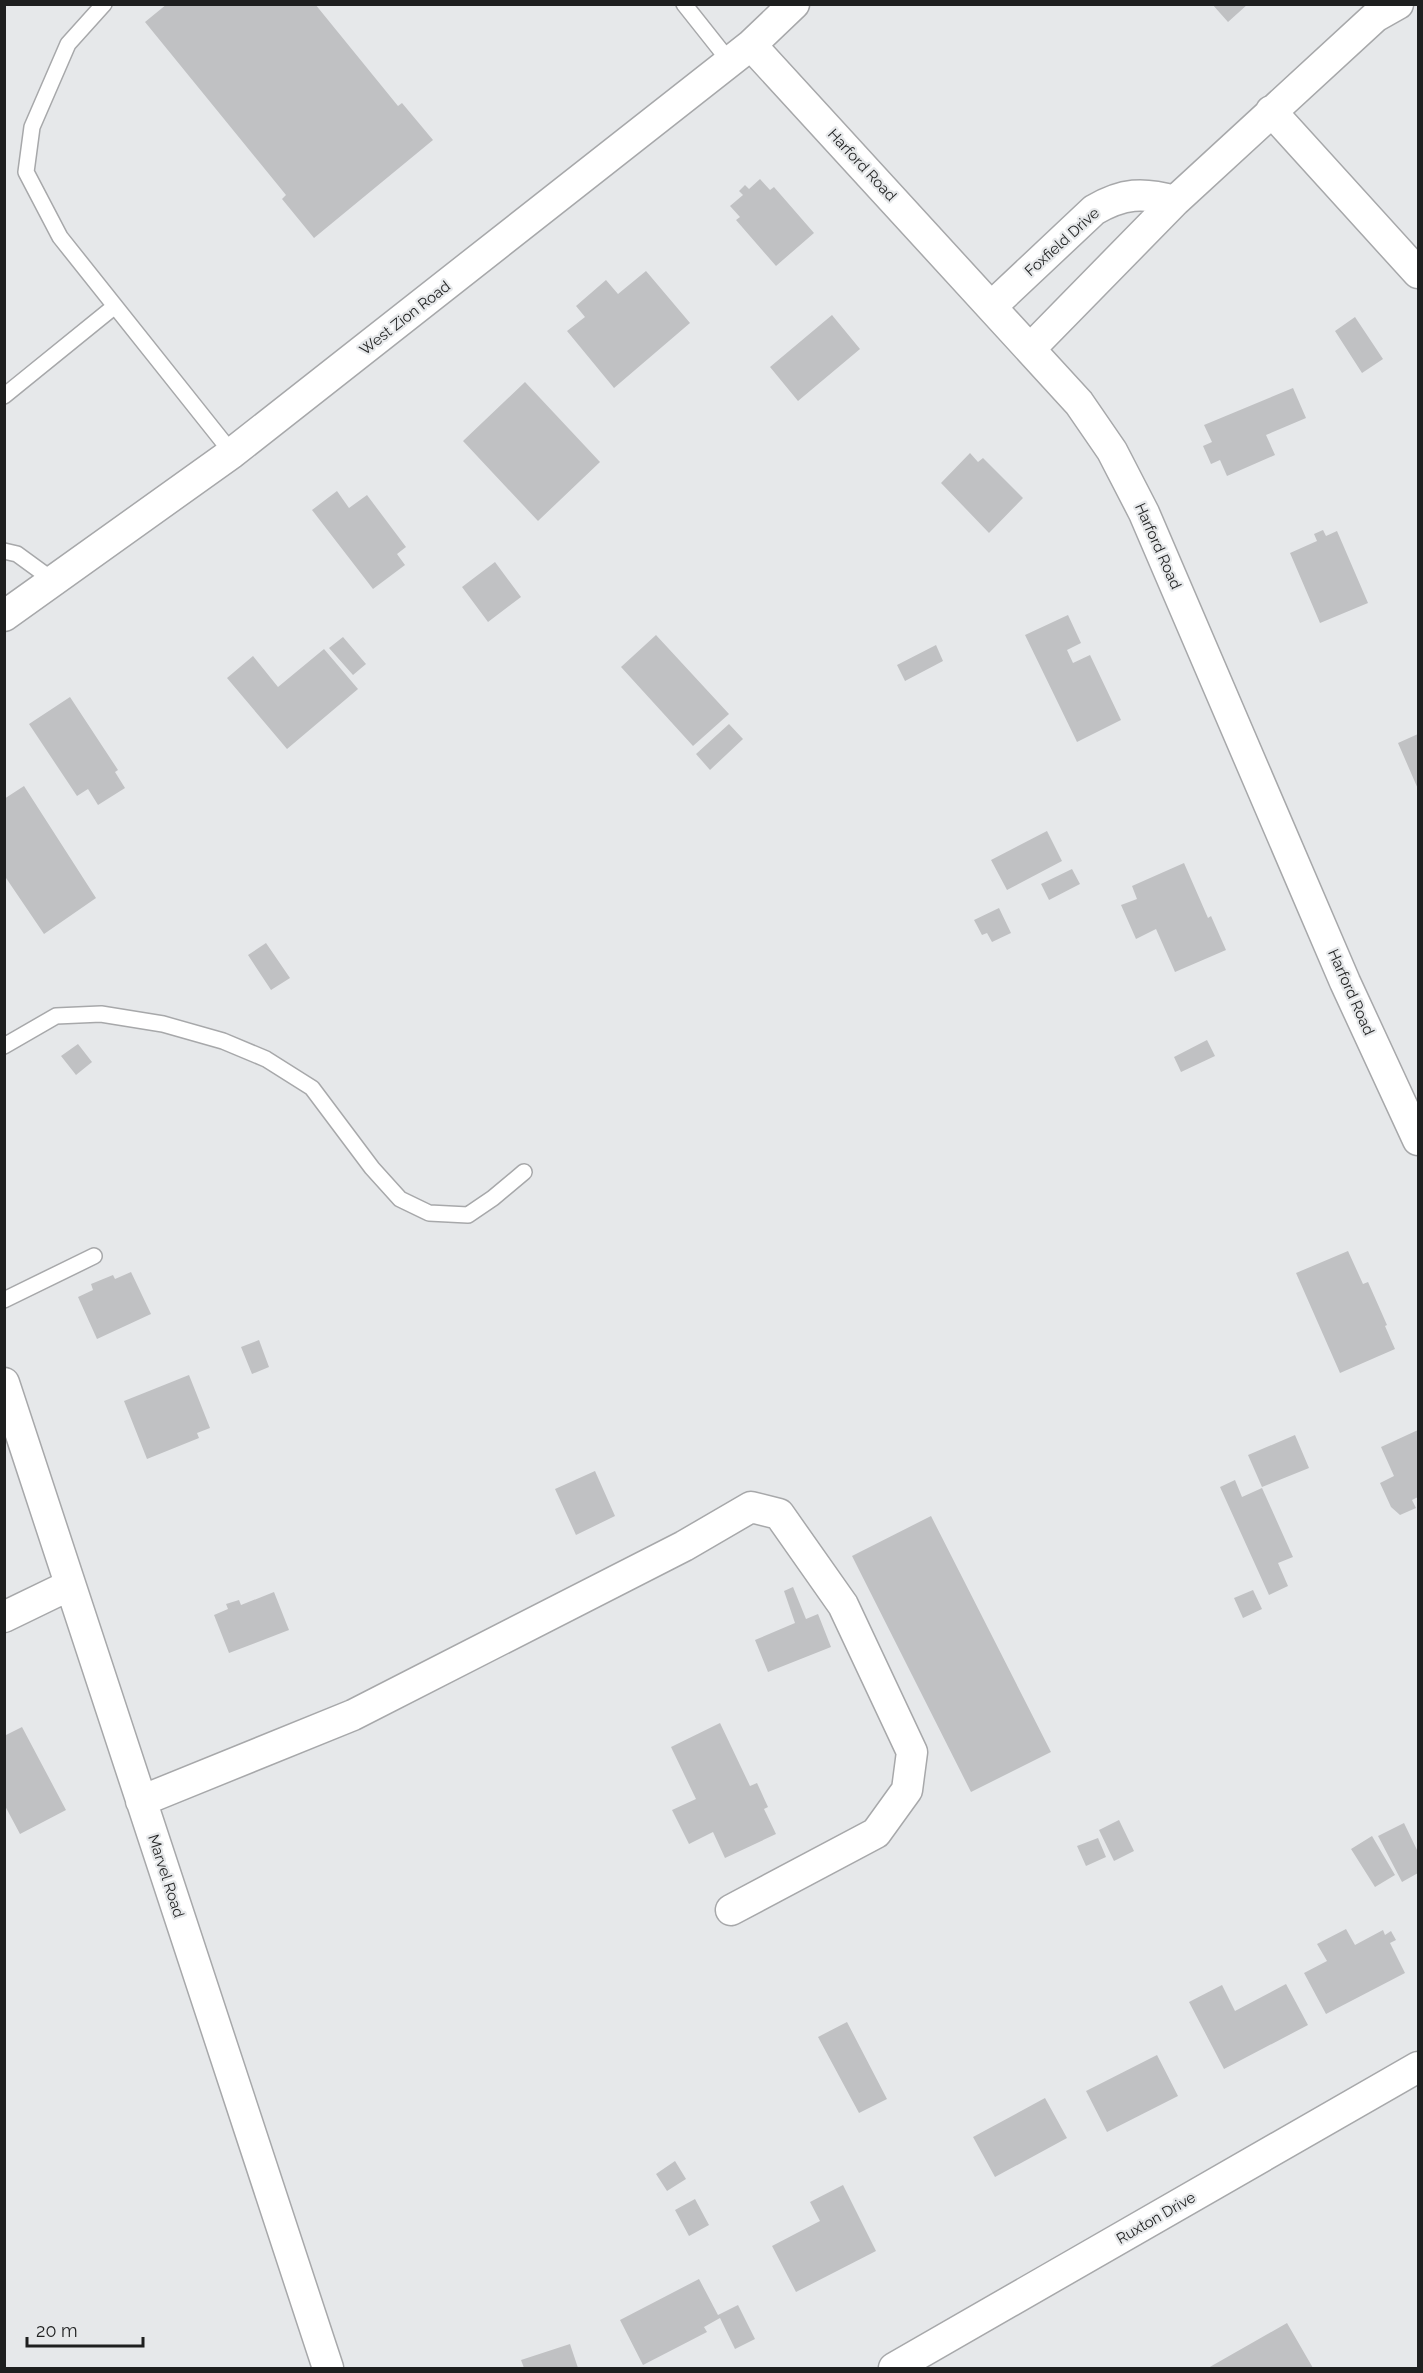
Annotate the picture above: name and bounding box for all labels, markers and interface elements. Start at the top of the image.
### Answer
street label: Harford Road [824,125,900,205]
street label: Foxfield Drive [1021,204,1103,280]
street label: West Zion Road [356,277,454,359]
street label: Harford Road [1131,500,1185,592]
street label: Harford Road [1324,946,1378,1038]
street label: Marvel Road [144,1832,188,1920]
street label: Ruxton Drive [1113,2188,1199,2248]
scale bar [27,2310,142,2348]
text: 20 m [36,2320,78,2341]

